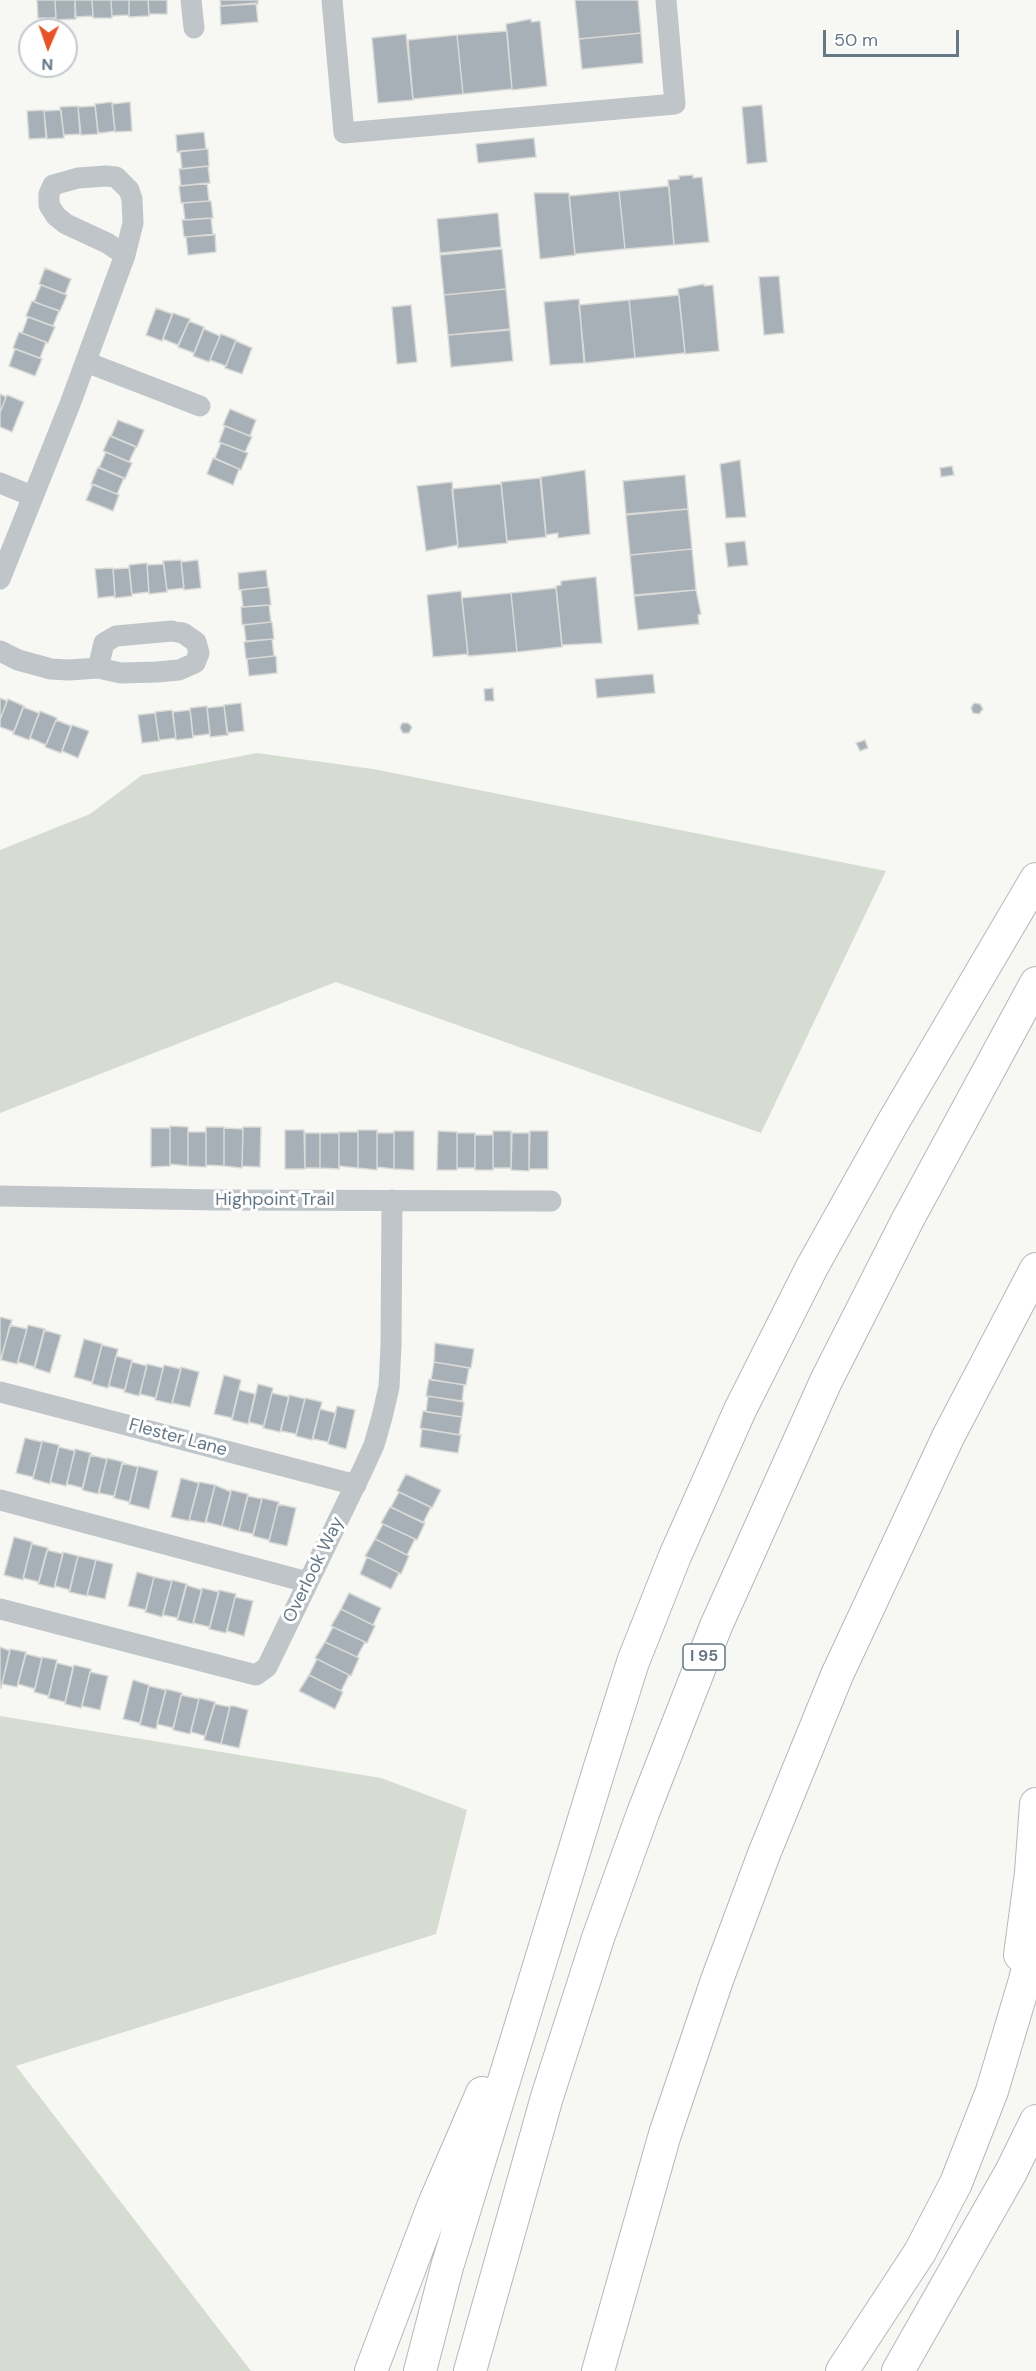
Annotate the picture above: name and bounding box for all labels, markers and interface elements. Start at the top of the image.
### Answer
north arrow [18,18,78,78]
scale bar [826,18,962,56]
text: 50 m [834,28,878,52]
text: N [41,54,54,75]
street label: Highpoint Trail [215,1189,335,1211]
street label: Flester Lane [127,1415,229,1461]
street label: Overlook Way [279,1514,349,1626]
road number: I 95 [683,1644,725,1670]

